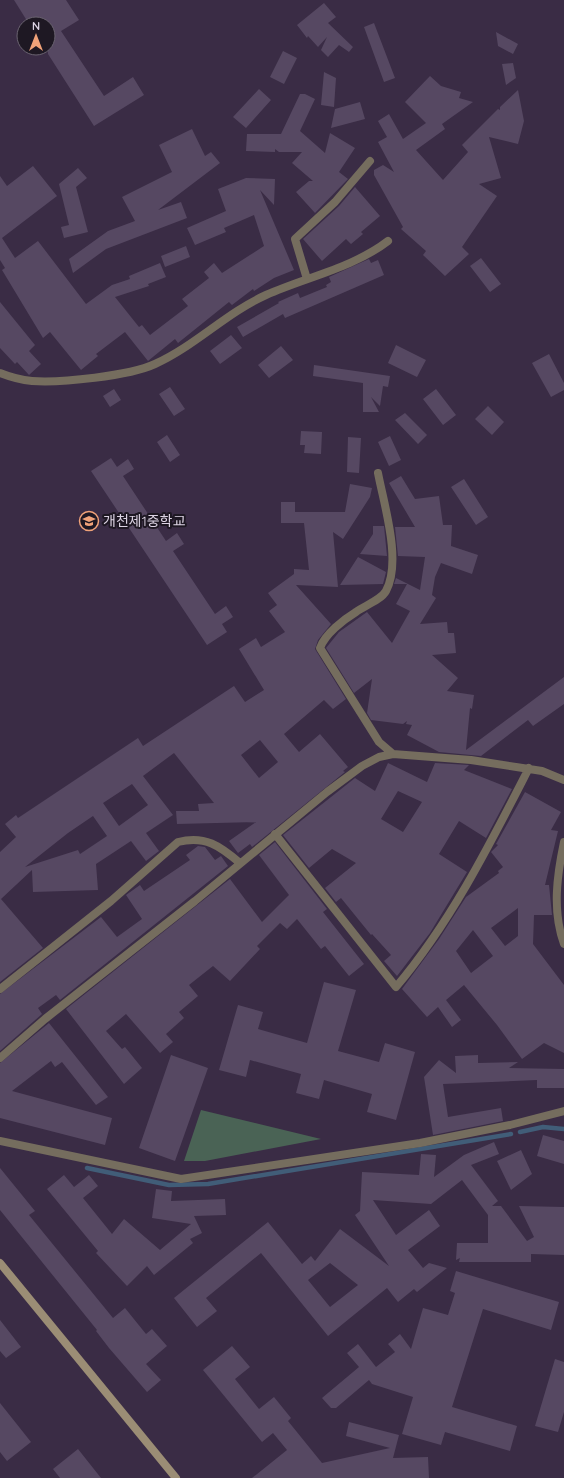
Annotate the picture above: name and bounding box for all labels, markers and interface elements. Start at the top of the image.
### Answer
north arrow [16,16,56,56]
text: N [32,19,40,33]
school or university icon: 개천제1중학교 [78,510,100,532]
place label: 개천제1중학교 [103,512,186,530]

